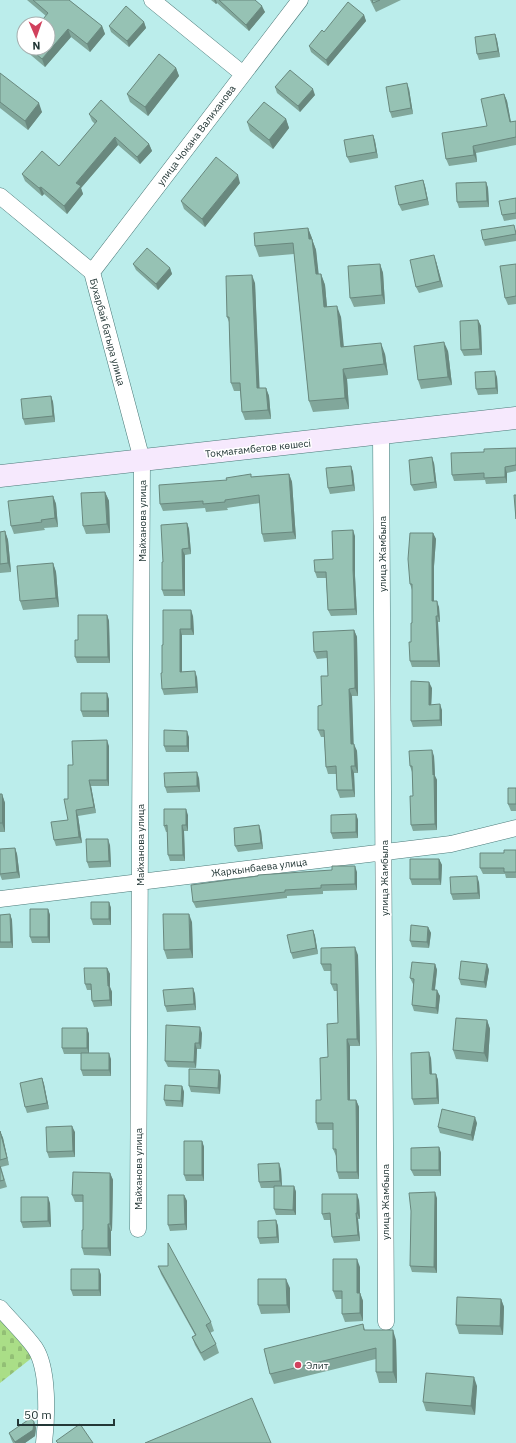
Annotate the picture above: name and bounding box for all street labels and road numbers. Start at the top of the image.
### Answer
street label: улица Чокана Валиханова [154,82,239,188]
street label: Бухарбай батыра улица [87,277,128,388]
street label: Тоқмағамбетов көшесі [205,436,312,461]
street label: Майханова улица [136,479,149,562]
street label: улица Жамбыла [376,515,389,592]
street label: Майханова улица [134,803,147,886]
street label: улица Жамбыла [378,839,391,916]
street label: Жаркынбаева улица [210,855,309,880]
street label: Майханова улица [132,1127,145,1210]
street label: улица Жамбыла [379,1163,392,1240]

